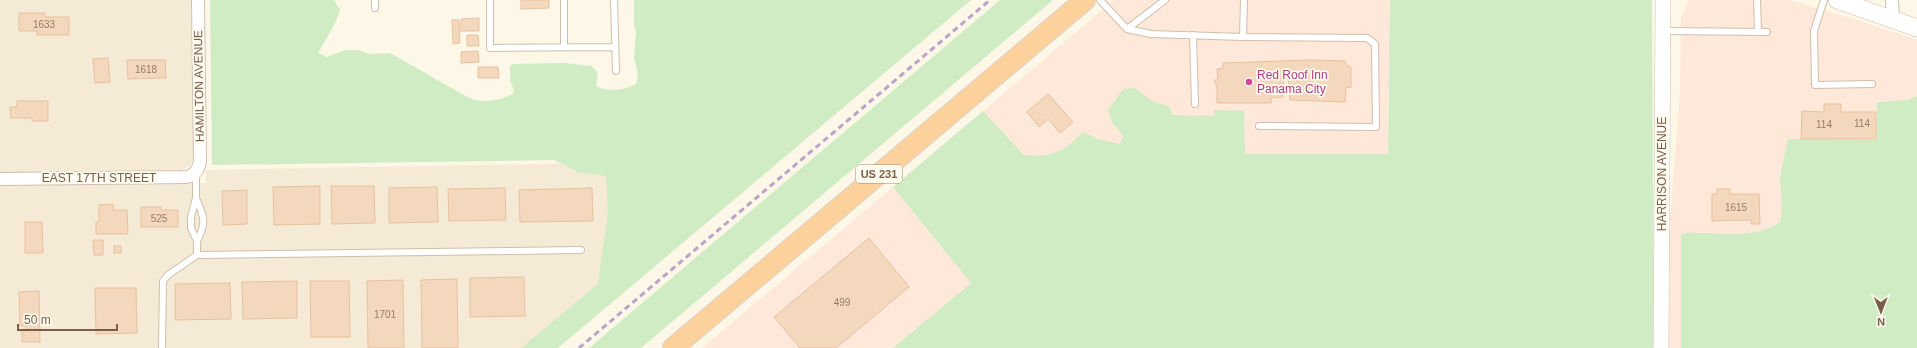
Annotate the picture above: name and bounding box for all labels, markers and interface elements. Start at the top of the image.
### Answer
house number: 1633 [33,19,56,30]
street label: HAMILTON AVENUE [191,30,207,142]
house number: 1618 [135,64,158,75]
place label: Red Roof Inn Panama City [1257,68,1328,96]
marker: Red Roof Inn Panama City [1244,77,1254,87]
street label: HARRISON AVENUE [1655,117,1669,231]
house number: 114 [1854,118,1870,129]
house number: 114 [1816,119,1832,130]
road number: US 231 [856,165,902,183]
street label: EAST 17TH STREET [42,171,157,185]
house number: 1615 [1725,202,1748,213]
house number: 525 [151,213,168,224]
north arrow [1861,292,1901,332]
house number: 499 [834,297,851,308]
scale bar [18,306,117,332]
house number: 1701 [374,309,397,320]
text: 50 m [24,313,51,327]
text: N [1877,316,1885,328]

